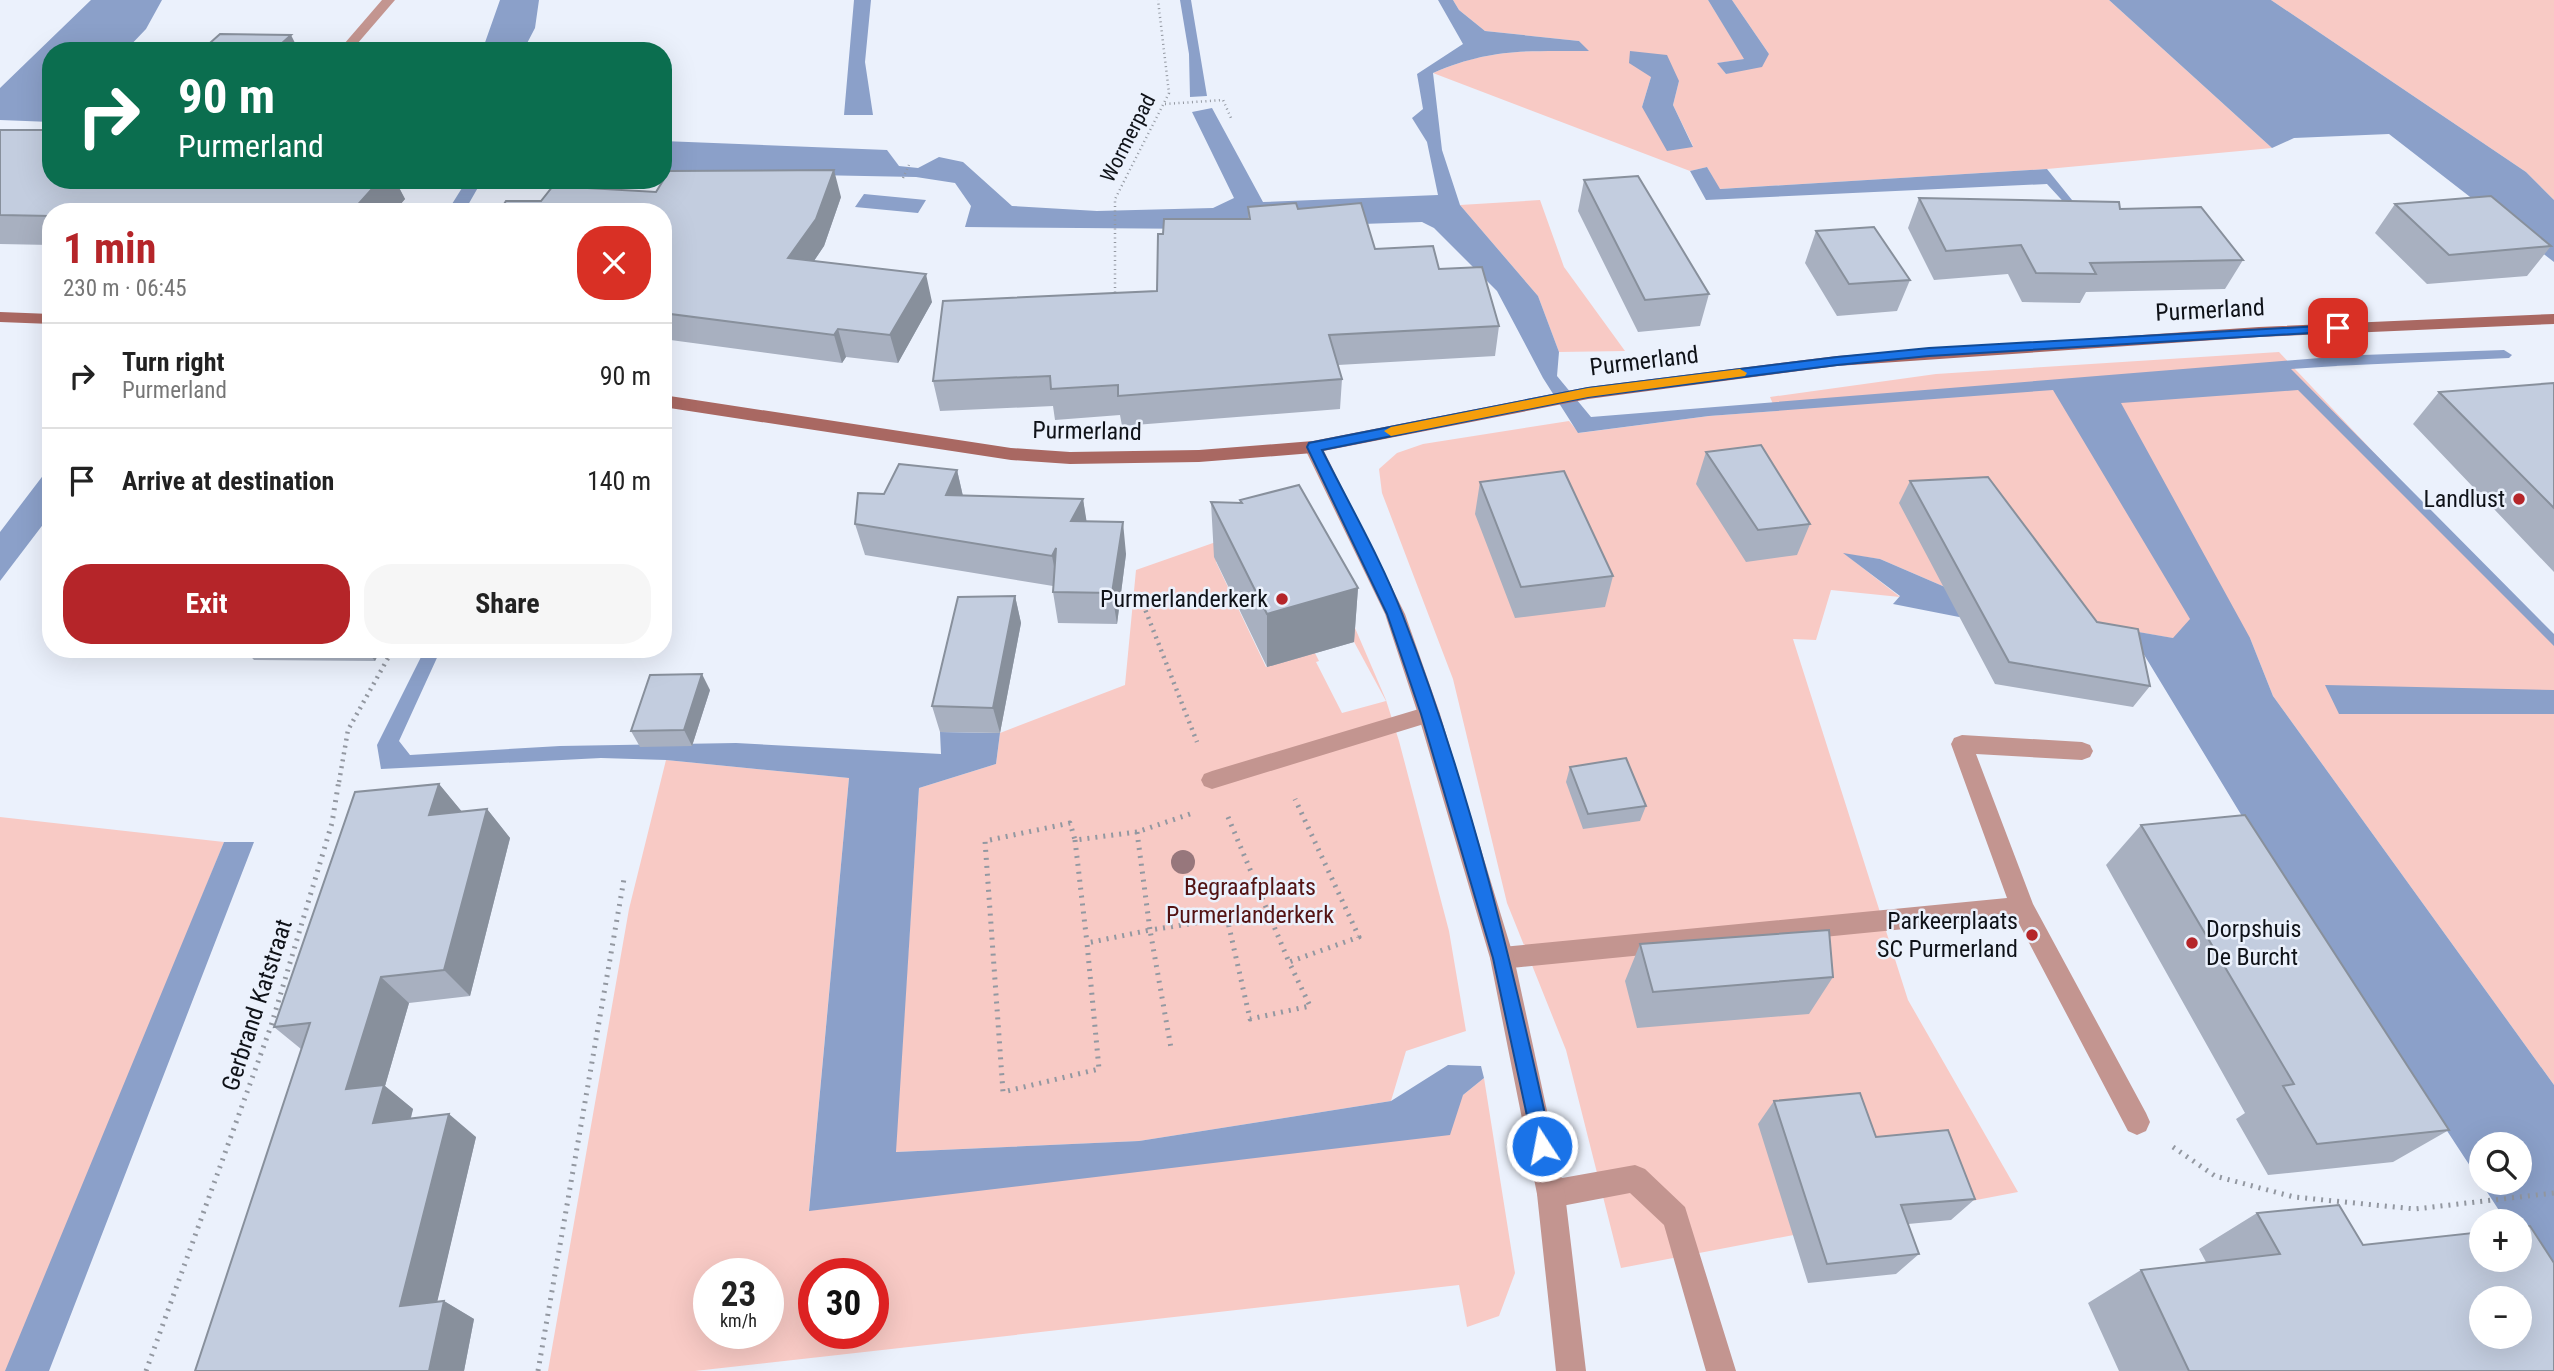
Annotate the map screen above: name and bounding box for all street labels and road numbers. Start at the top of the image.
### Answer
street label: Wormerpad [1096,90,1160,186]
street label: Purmerland [2155,293,2265,327]
street label: Purmerland [1588,340,1700,382]
street label: Purmerland [1032,416,1142,446]
street label: Gerbrand Katstraat [216,916,298,1094]

